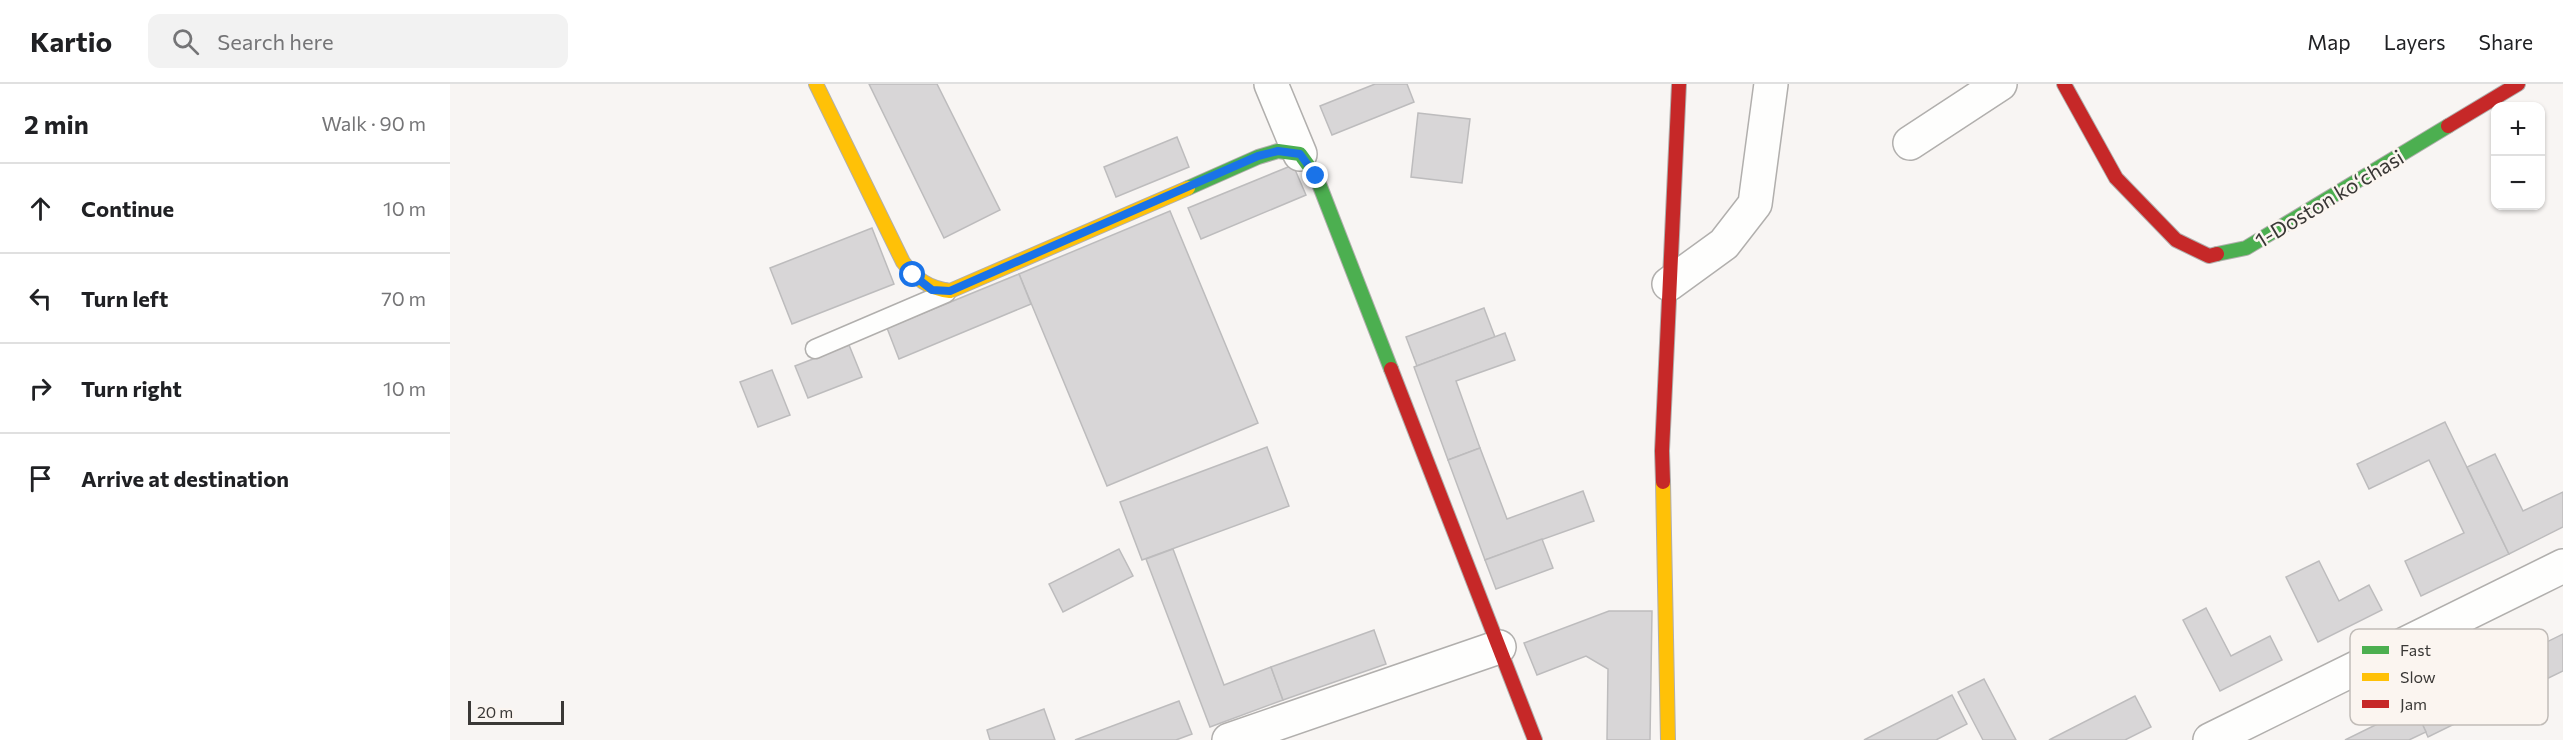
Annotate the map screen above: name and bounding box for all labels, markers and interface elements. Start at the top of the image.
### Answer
search box [148,14,568,68]
text: Kartio [30,24,112,58]
icon: search [169,25,202,58]
text: Search here [217,28,334,55]
text: Map [2307,29,2351,54]
text: Layers [2384,29,2446,54]
text: Share [2479,29,2533,54]
map controls [2491,102,2545,210]
button: + [2491,102,2545,156]
text: 2 min [24,108,89,139]
text: Walk · 90 m [321,111,426,135]
street label: 1-Doston koʻchasi [2250,144,2408,252]
button: − [2491,156,2545,210]
route end [1302,162,1328,188]
icon: ahead [24,192,57,225]
text: Continue [81,195,174,222]
text: 10 m [383,196,426,220]
route start [899,261,925,287]
icon: left [24,282,57,315]
text: Turn left [81,285,168,312]
text: 70 m [381,286,426,310]
icon: right [24,372,57,405]
text: Turn right [81,375,182,402]
text: 10 m [383,376,426,400]
icon: arrive [24,462,57,495]
text: Arrive at destination [81,465,289,492]
legend [2350,629,2548,725]
text: Fast [2400,640,2431,659]
text: Slow [2400,667,2436,686]
text: Jam [2400,694,2427,713]
scale bar [468,698,564,726]
text: 20 m [477,702,513,721]

